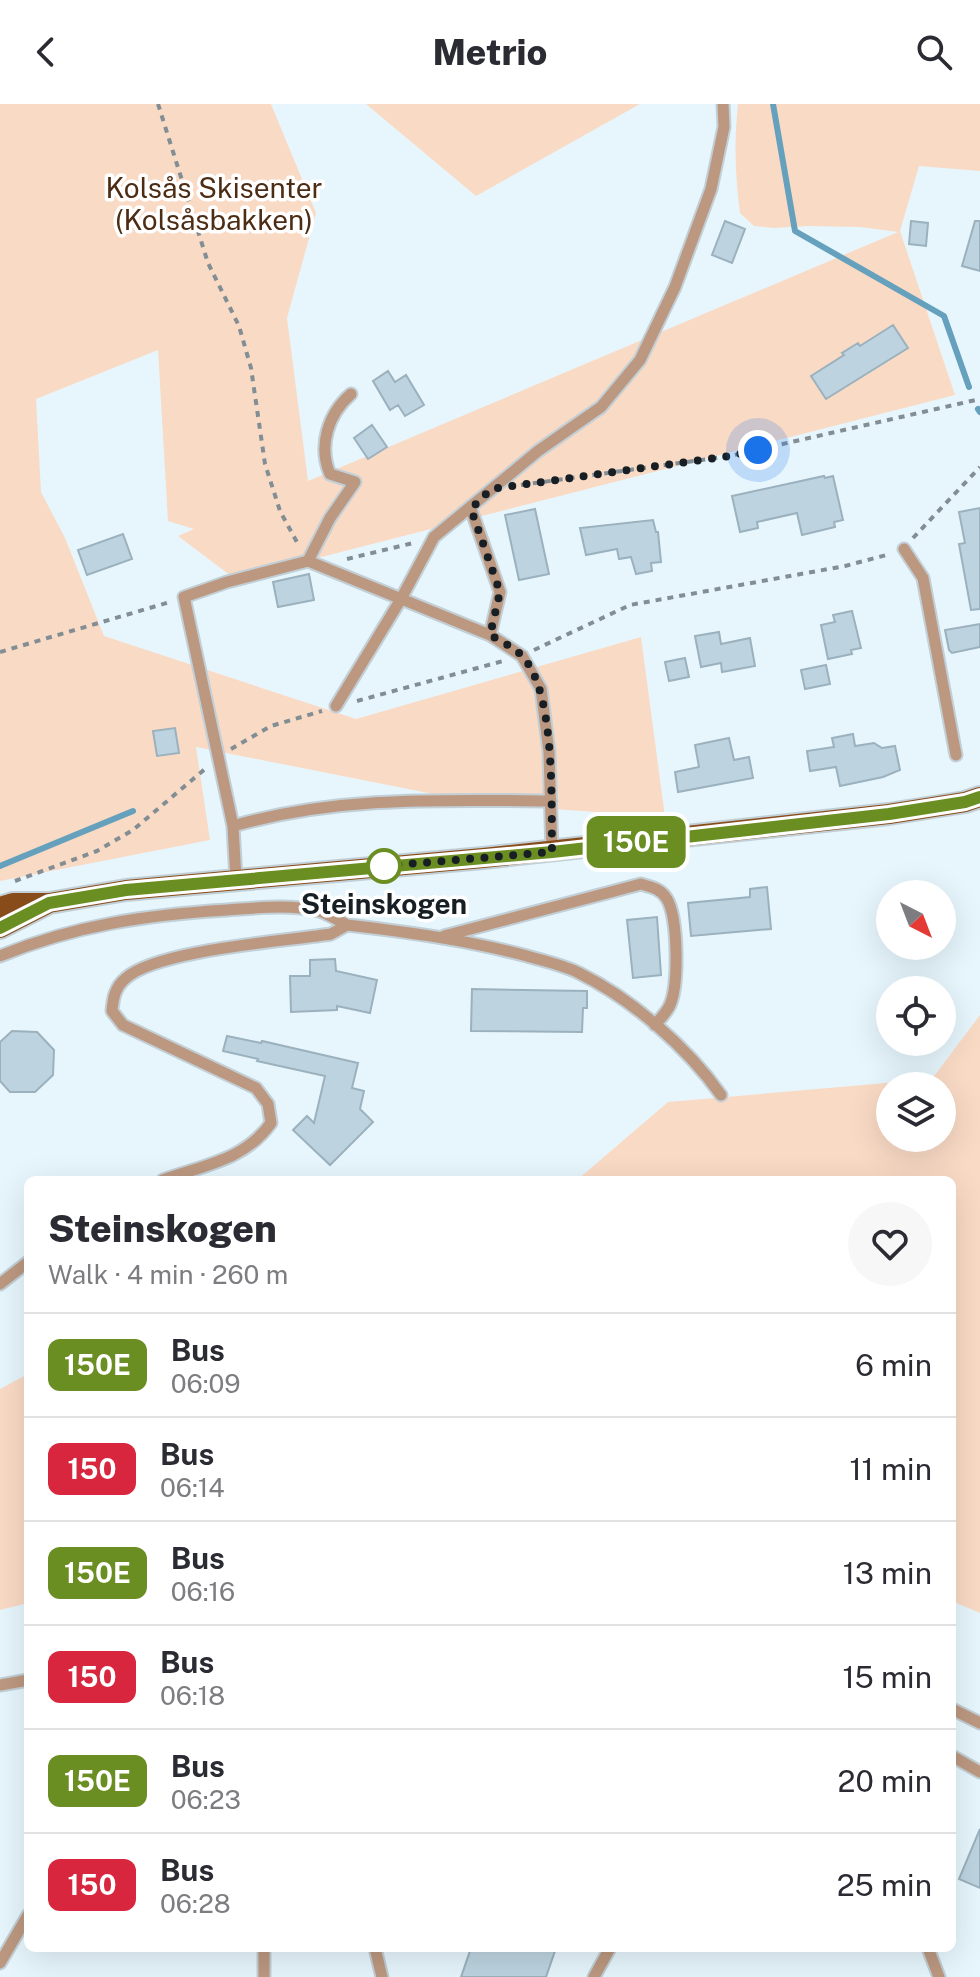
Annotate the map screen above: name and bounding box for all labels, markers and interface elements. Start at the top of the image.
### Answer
icon: back [24,30,68,74]
icon: search [912,30,956,74]
text: Metrio [433,31,547,73]
park label: Kolsås Skisenter (Kolsåsbakken) [106,171,322,236]
your location [738,430,778,470]
line badge: 150E [580,816,692,868]
text: 150E [603,825,669,858]
marker: Steinskogen [367,849,401,883]
north arrow [876,880,956,960]
map controls [876,880,956,1152]
place label: Steinskogen [301,887,467,920]
button: locate [876,976,956,1056]
button: layers [876,1072,956,1152]
button: heart [848,1202,932,1286]
text: Steinskogen [48,1206,277,1251]
text: Walk · 4 min · 260 m [48,1259,288,1290]
text: Bus [171,1332,225,1368]
text: 6 min [855,1347,932,1383]
text: 150E [64,1348,131,1381]
text: 06:09 [171,1368,240,1399]
text: Bus [160,1436,214,1472]
text: 11 min [849,1451,932,1487]
text: 150 [68,1452,116,1485]
text: 06:14 [160,1472,225,1503]
text: Bus [171,1540,225,1576]
text: 13 min [843,1555,932,1591]
text: 150E [64,1556,131,1589]
text: 06:16 [171,1576,235,1607]
text: Bus [160,1644,214,1680]
text: 15 min [842,1659,932,1695]
text: 150 [68,1660,116,1693]
text: 06:18 [160,1680,225,1711]
text: Bus [171,1748,225,1784]
text: 20 min [838,1763,932,1799]
text: 150E [64,1764,131,1797]
text: 06:23 [171,1784,241,1815]
text: Bus [160,1852,214,1888]
text: 25 min [837,1867,932,1903]
text: 150 [68,1868,116,1901]
text: 06:28 [160,1888,231,1919]

